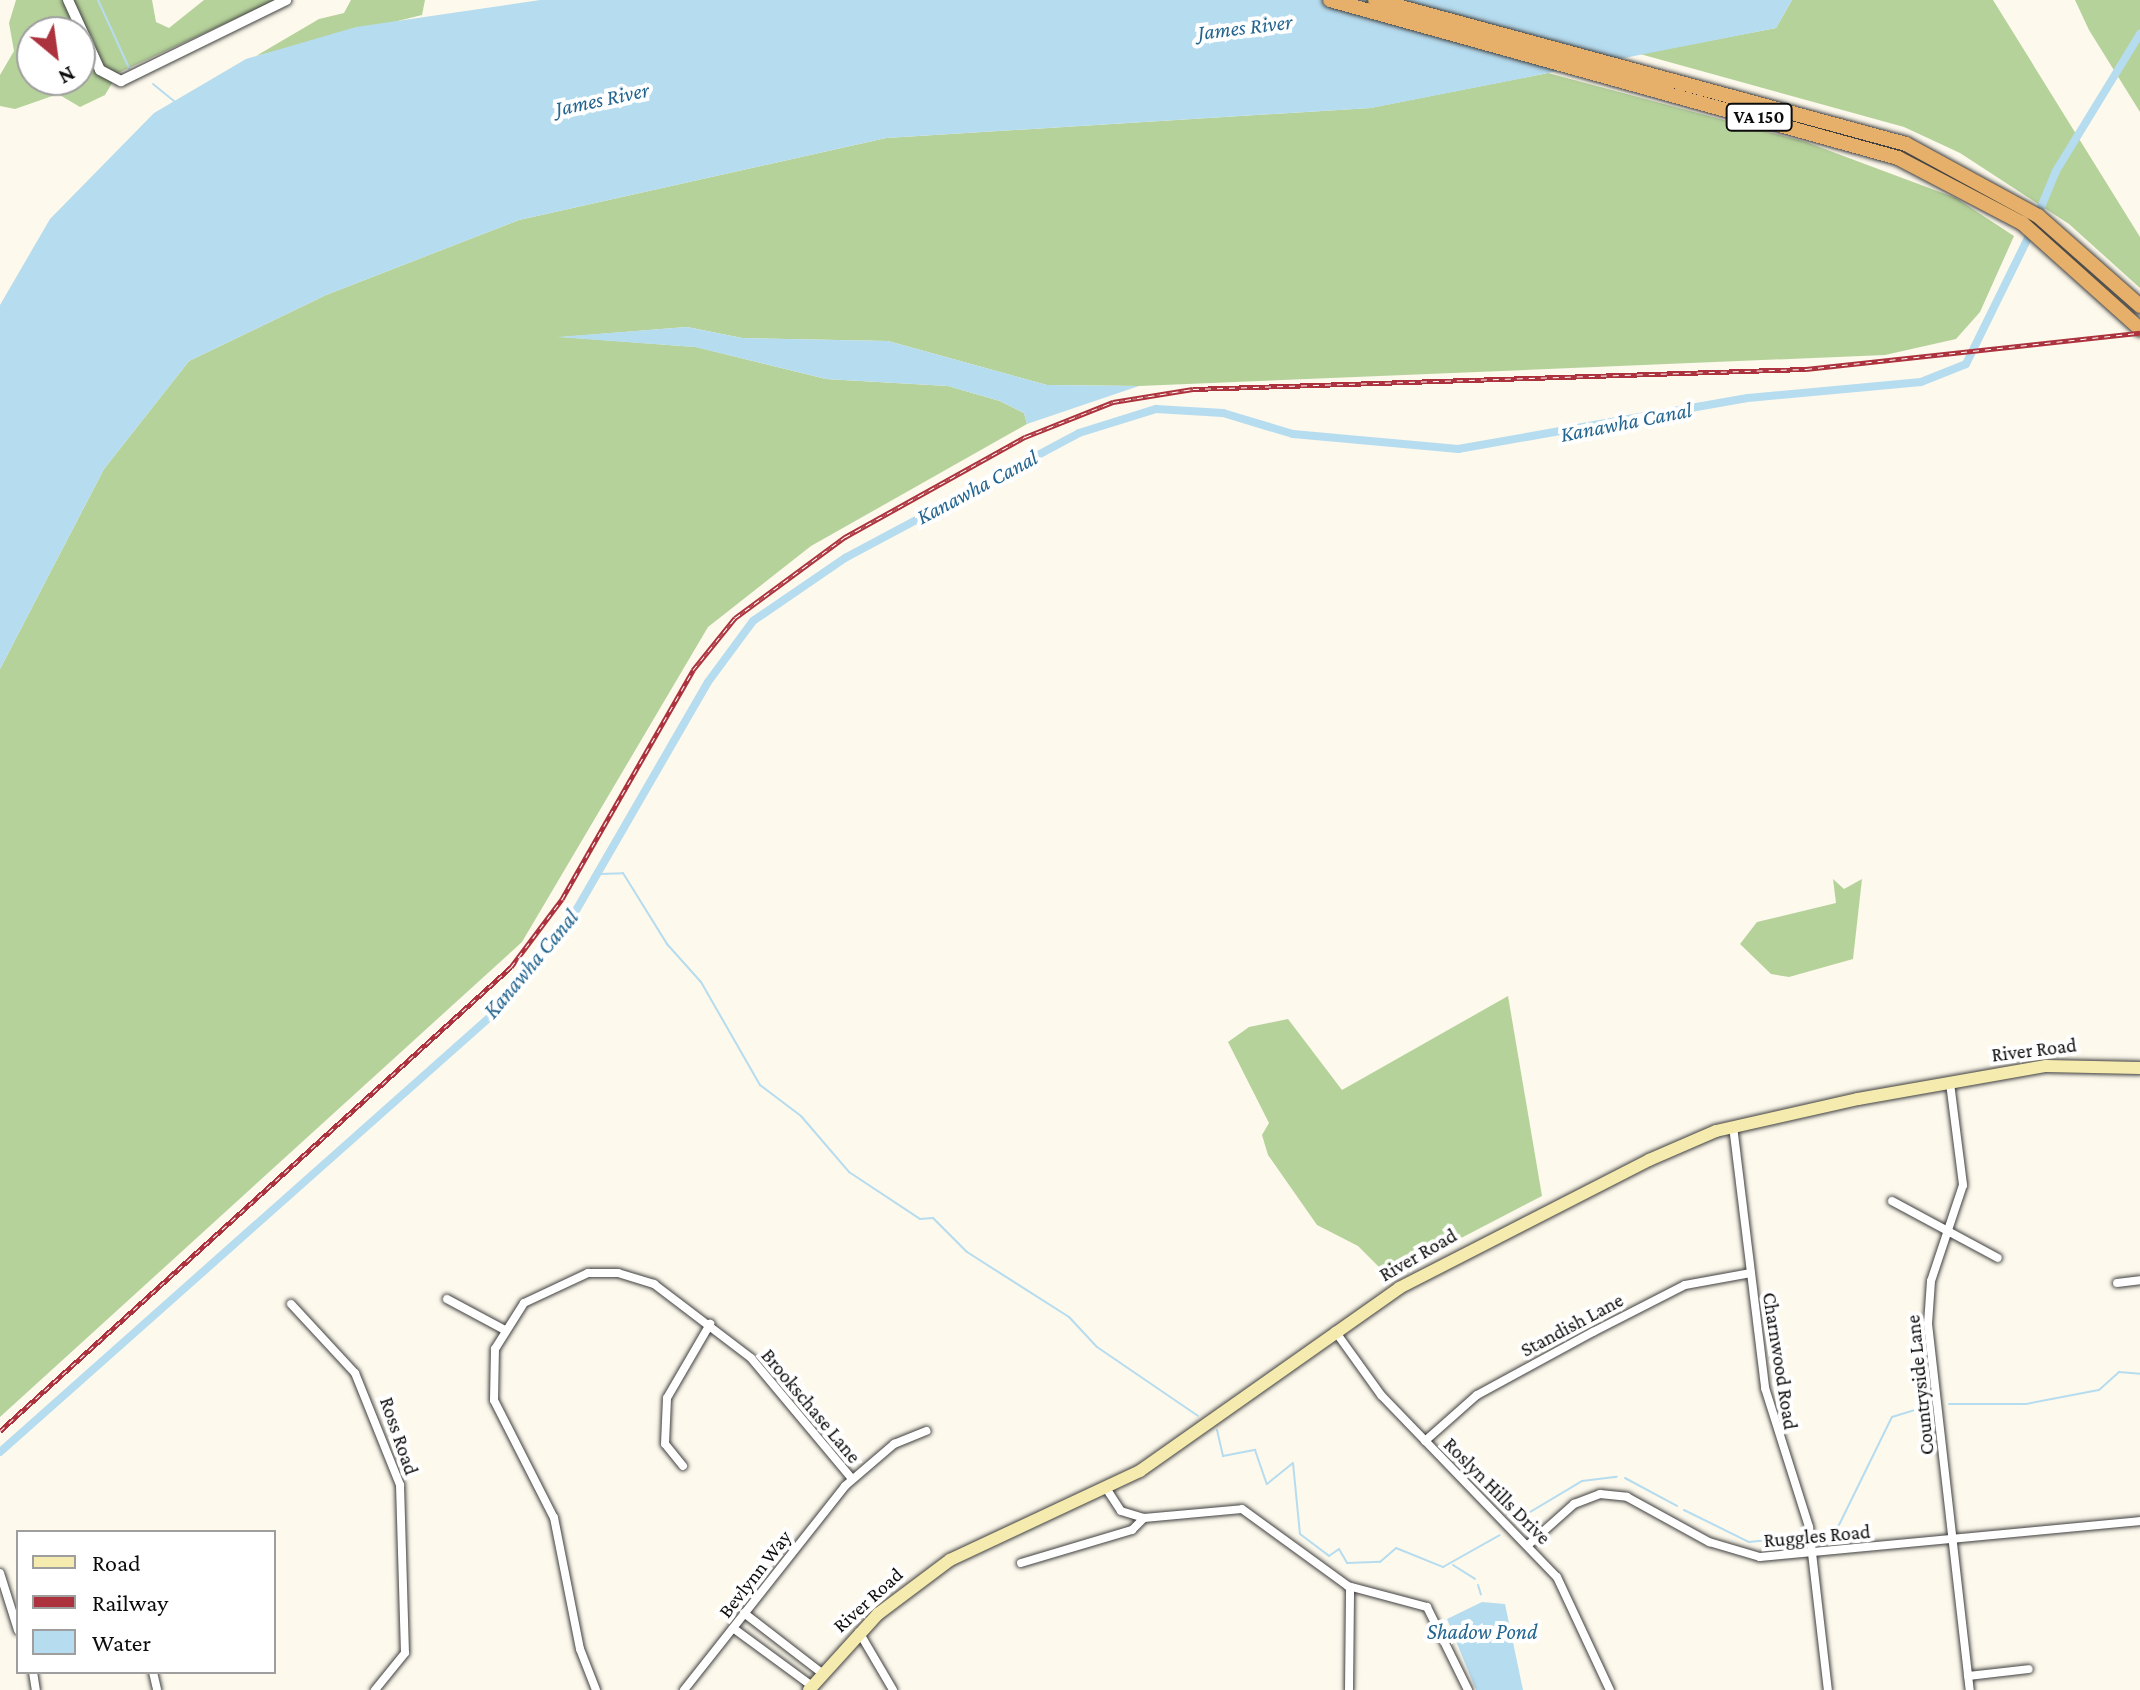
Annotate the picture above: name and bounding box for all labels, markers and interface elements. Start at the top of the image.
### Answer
water label: James River [1196,8,1294,46]
north arrow [16,16,96,96]
text: N [54,61,80,90]
water label: James River [553,76,651,122]
road number: VA 150 [1725,103,1793,131]
water label: Kanawha Canal [1558,396,1694,448]
water label: Kanawha Canal [912,444,1042,530]
water label: Kanawha Canal [478,904,584,1024]
street label: River Road [1990,1033,2078,1067]
street label: River Road [1375,1223,1461,1287]
street label: Standish Lane [1517,1288,1627,1362]
street label: Charnwood Road [1757,1291,1803,1431]
street label: Countryside Lane [1901,1314,1939,1456]
street label: Brookschase Lane [756,1344,866,1468]
street label: Ross Road [375,1394,423,1478]
street label: Roslyn Hills Drive [1438,1432,1556,1550]
street label: Ruggles Road [1763,1519,1871,1553]
street label: Bevlynn Way [713,1525,797,1623]
legend [16,1530,276,1674]
text: Road [92,1549,141,1576]
street label: River Road [828,1562,908,1638]
text: Railway [92,1589,168,1616]
water label: Shadow Pond [1427,1619,1537,1645]
text: Water [92,1629,151,1656]

